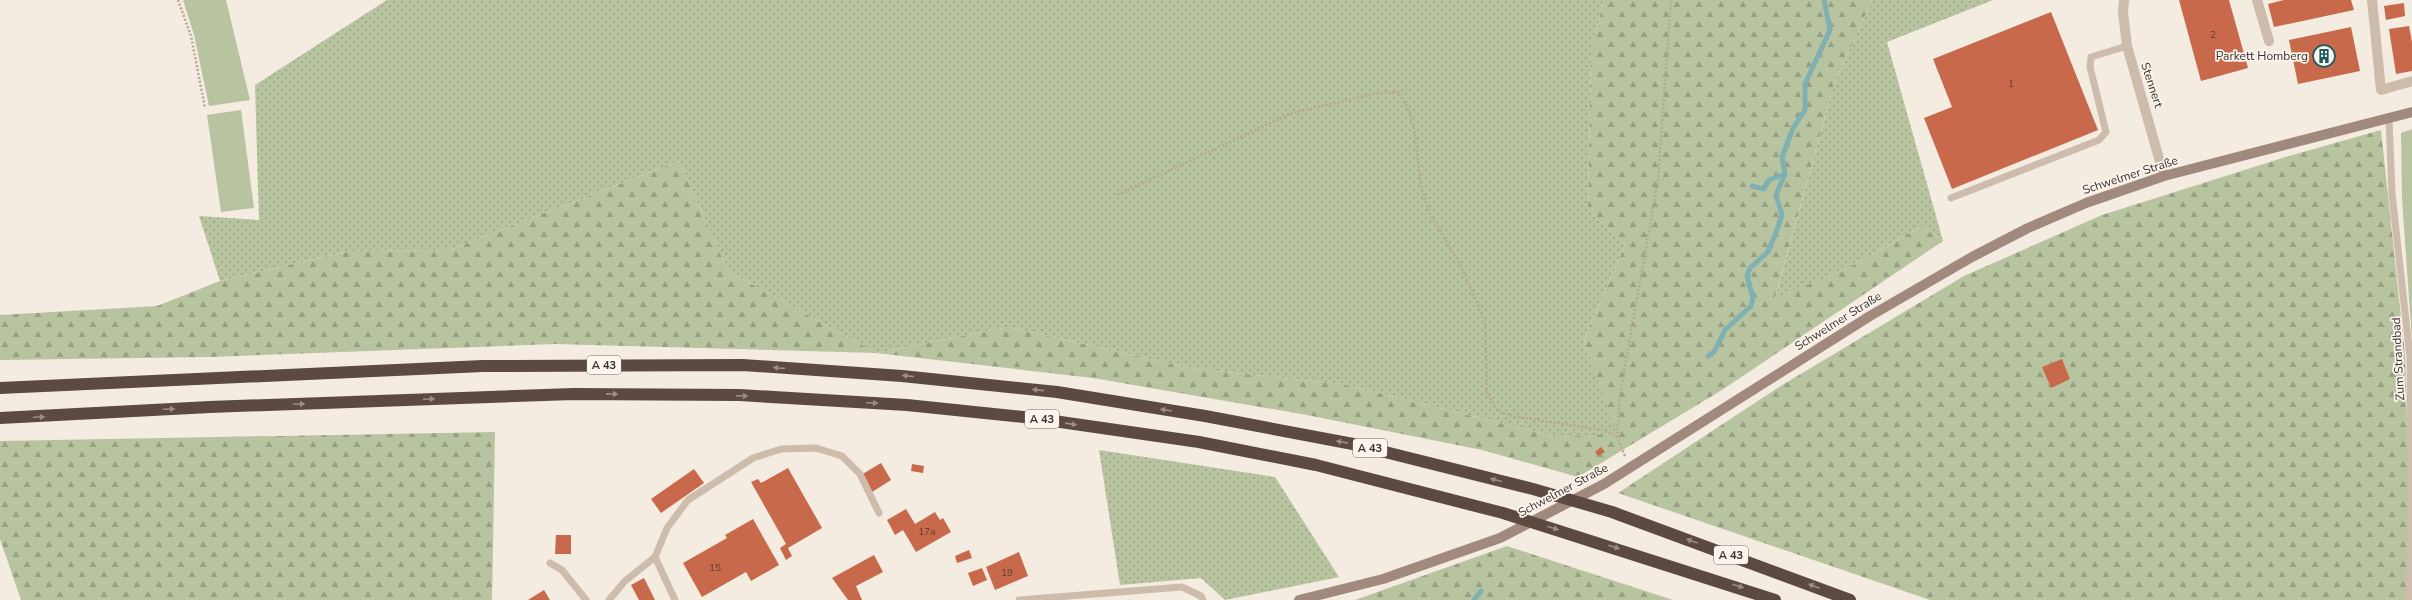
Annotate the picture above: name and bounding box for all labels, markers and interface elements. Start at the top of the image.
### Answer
house number: 2 [2210,28,2216,42]
building icon: Parkett Homberg [2311,43,2337,69]
place label: Parkett Homberg [2216,48,2308,64]
street label: Stennert [2137,60,2167,110]
house number: 1 [2008,77,2014,91]
street label: Schwelmer Straße [2080,152,2180,198]
street label: Schwelmer Straße [1792,288,1884,354]
street label: Zum Strandbad [2388,317,2408,401]
road number: A 43 [587,356,621,374]
one-way arrow [773,364,785,371]
one-way arrow [902,373,914,380]
one-way arrow [1032,387,1044,393]
one-way arrow [606,391,619,397]
one-way arrow [736,392,748,399]
one-way arrow [423,396,436,402]
one-way arrow [866,399,878,406]
one-way arrow [293,401,306,407]
one-way arrow [163,406,175,413]
one-way arrow [1160,406,1172,412]
road number: A 43 [1025,410,1059,428]
one-way arrow [33,413,45,420]
one-way arrow [1064,421,1077,427]
one-way arrow [1336,439,1348,445]
road number: A 43 [1353,439,1387,457]
street label: Schwelmer Straße [1515,460,1611,520]
one-way arrow [1489,476,1502,482]
house number: 17a [918,525,936,539]
one-way arrow [1547,525,1559,531]
one-way arrow [1685,538,1697,544]
one-way arrow [1608,544,1620,550]
road number: A 43 [1714,546,1748,564]
house number: 15 [709,561,721,575]
house number: 19 [1001,566,1013,580]
one-way arrow [1807,582,1819,588]
one-way arrow [1732,583,1744,589]

